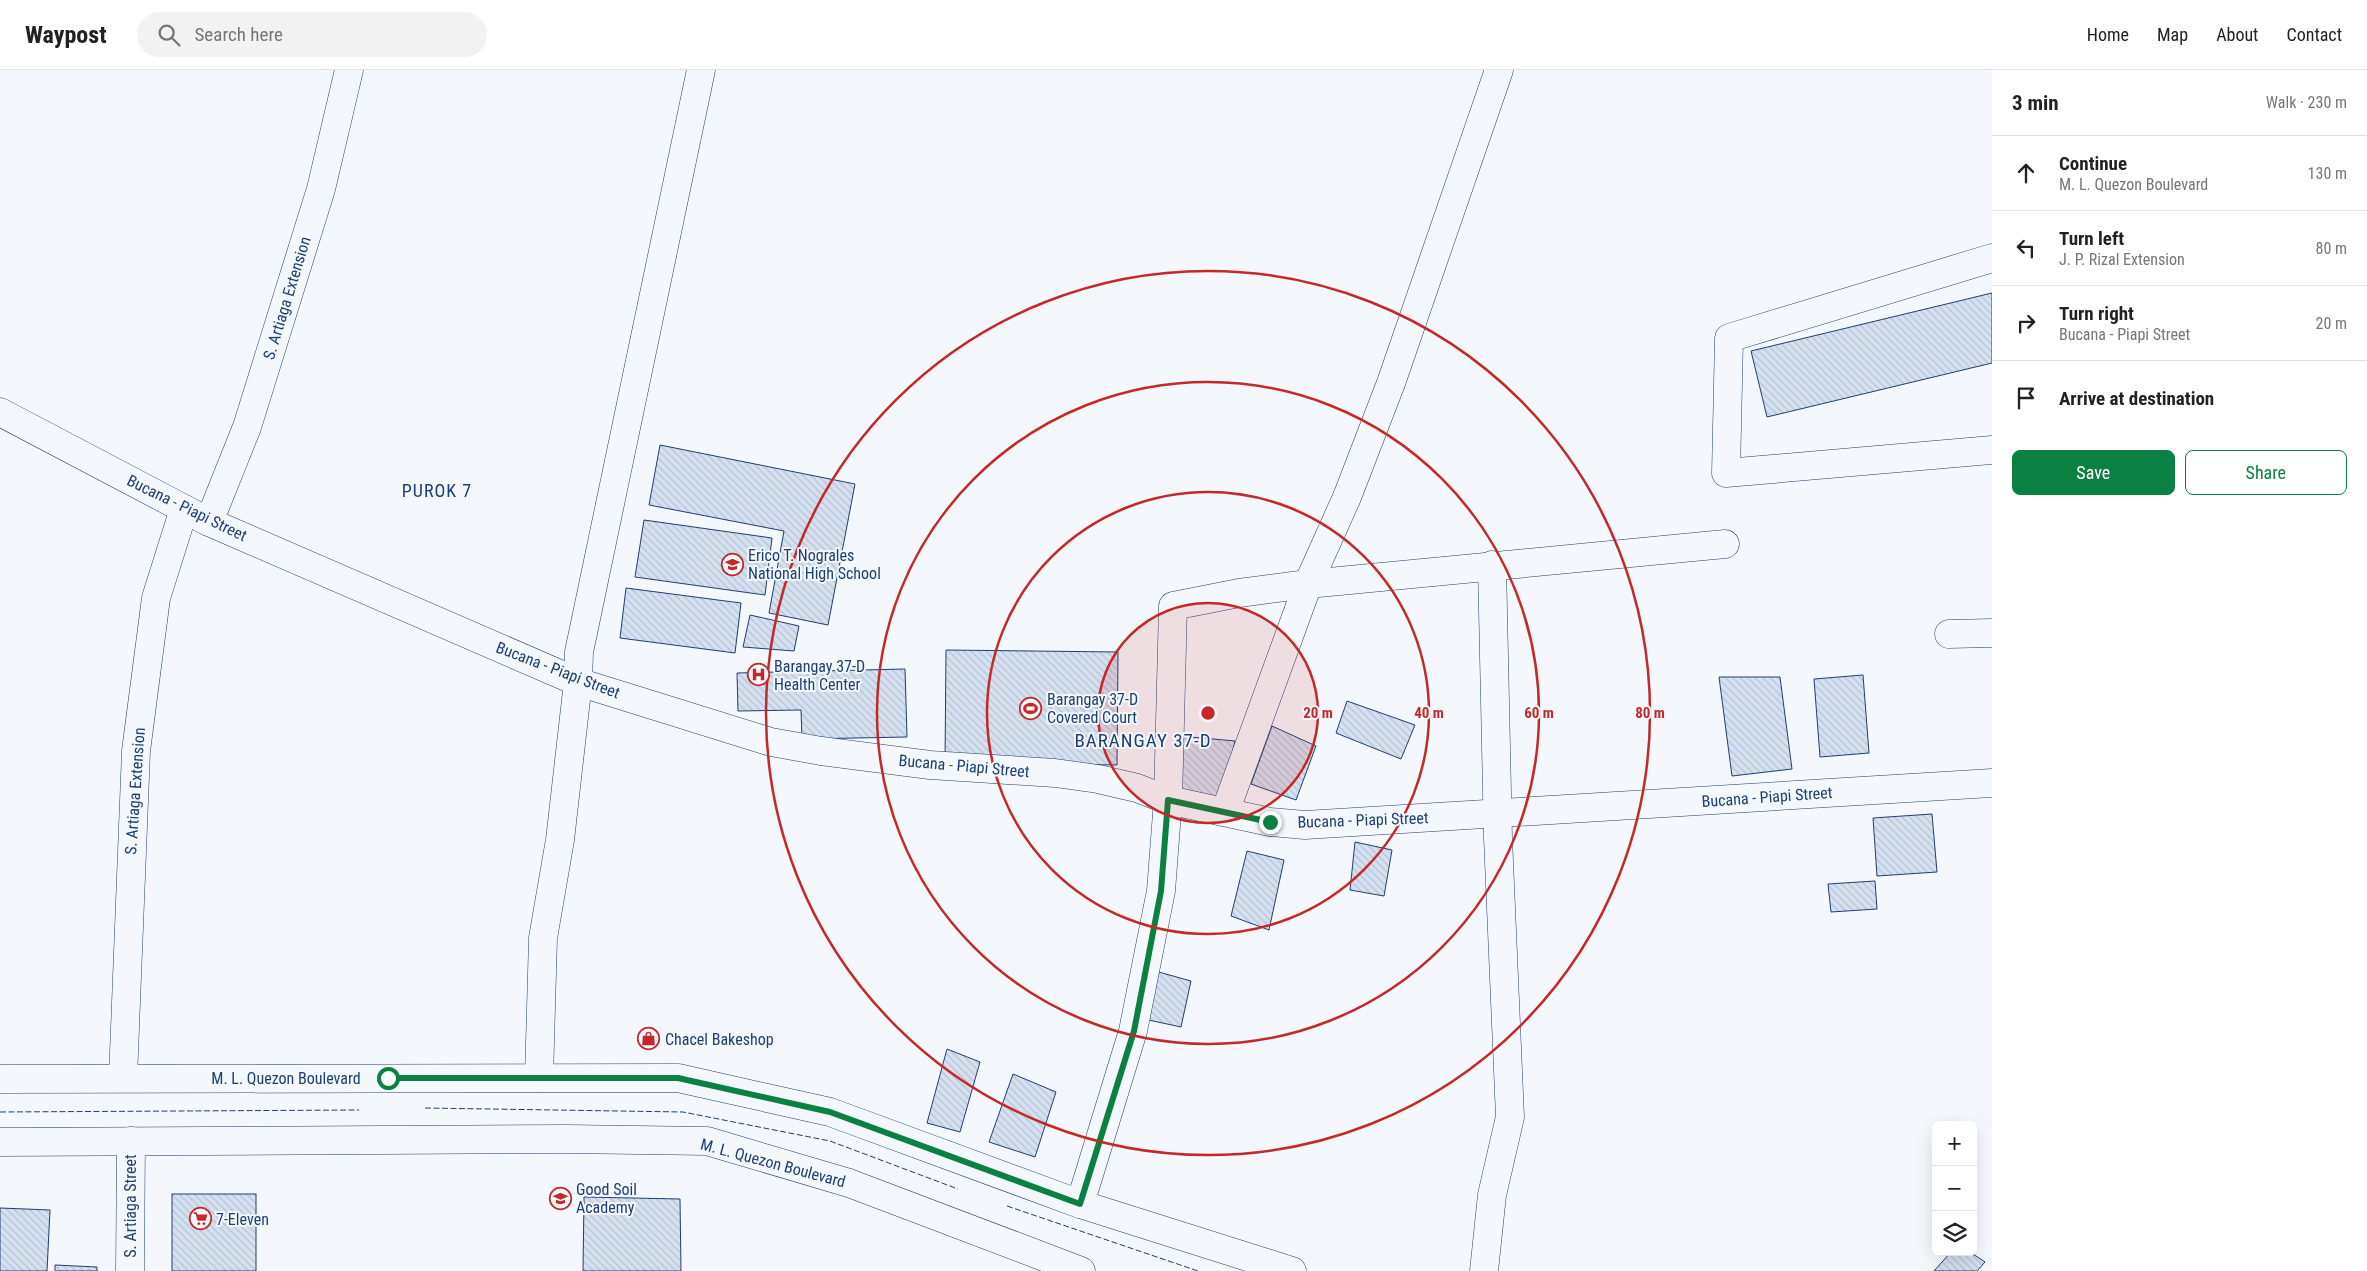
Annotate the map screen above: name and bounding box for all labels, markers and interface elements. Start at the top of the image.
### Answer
search box [137,12,487,57]
text: Waypost [25,21,107,49]
icon: search [155,21,183,49]
text: Search here [195,23,283,46]
text: Home [2087,24,2129,45]
text: Map [2157,24,2188,45]
text: About [2216,24,2258,45]
text: Contact [2286,24,2342,45]
text: 3 min [2012,91,2059,115]
text: Walk · 230 m [2266,93,2347,112]
text: Continue [2059,152,2127,175]
icon: ahead [2012,159,2040,187]
text: 130 m [2308,164,2347,183]
text: M. L. Quezon Boulevard [2059,175,2208,194]
text: Turn left [2059,227,2124,250]
street label: S. Artiaga Extension [259,234,315,362]
icon: left [2012,234,2040,262]
text: 80 m [2315,239,2347,258]
text: J. P. Rizal Extension [2059,250,2185,269]
text: Turn right [2059,302,2134,325]
icon: right [2012,309,2040,337]
text: 20 m [2315,314,2347,333]
text: Bucana - Piapi Street [2059,325,2190,344]
icon: arrive [2012,384,2040,412]
text: Arrive at destination [2059,387,2214,410]
button: Save [2012,450,2175,495]
button: Share [2185,450,2347,495]
street label: Bucana - Piapi Street [124,471,250,545]
district label: PUROK 7 [402,480,472,501]
place label: Erico T. Nograles National High School [748,546,881,583]
school or university icon: Erico T. Nograles National High School [720,552,744,576]
street label: Bucana - Piapi Street [493,638,623,702]
place label: Barangay 37-D Health Center [774,657,865,694]
hospital icon: Barangay 37-D Health Center [746,663,770,687]
place label: Barangay 37-D Covered Court [1047,690,1138,727]
sports icon: Barangay 37-D Covered Court [1019,696,1043,720]
centre of rings [1199,704,1217,722]
text: 20 m [1303,704,1333,722]
text: 40 m [1414,704,1444,722]
text: 60 m [1524,704,1554,722]
text: 80 m [1635,704,1665,722]
street label: S. Artiaga Extension [121,727,149,855]
district label: BARANGAY 37-D [1074,729,1212,752]
street label: Bucana - Piapi Street [898,751,1030,781]
street label: Bucana - Piapi Street [1701,783,1833,811]
street label: Bucana - Piapi Street [1297,808,1429,832]
route end [1259,811,1282,834]
shop icon: Chacel Bakeshop [637,1027,661,1051]
place label: Chacel Bakeshop [665,1030,774,1049]
route start [377,1067,400,1090]
street label: M. L. Quezon Boulevard [211,1069,361,1088]
map controls [1932,1121,1977,1256]
button: + [1932,1121,1977,1166]
street label: M. L. Quezon Boulevard [698,1135,848,1191]
street label: S. Artiaga Street [121,1154,140,1258]
button: − [1932,1166,1977,1211]
place label: Good Soil Academy [576,1180,637,1217]
school or university icon: Good Soil Academy [548,1186,572,1210]
supermarket icon: 7-Eleven [188,1207,212,1231]
place label: 7-Eleven [216,1210,269,1229]
button: layers [1932,1211,1977,1256]

